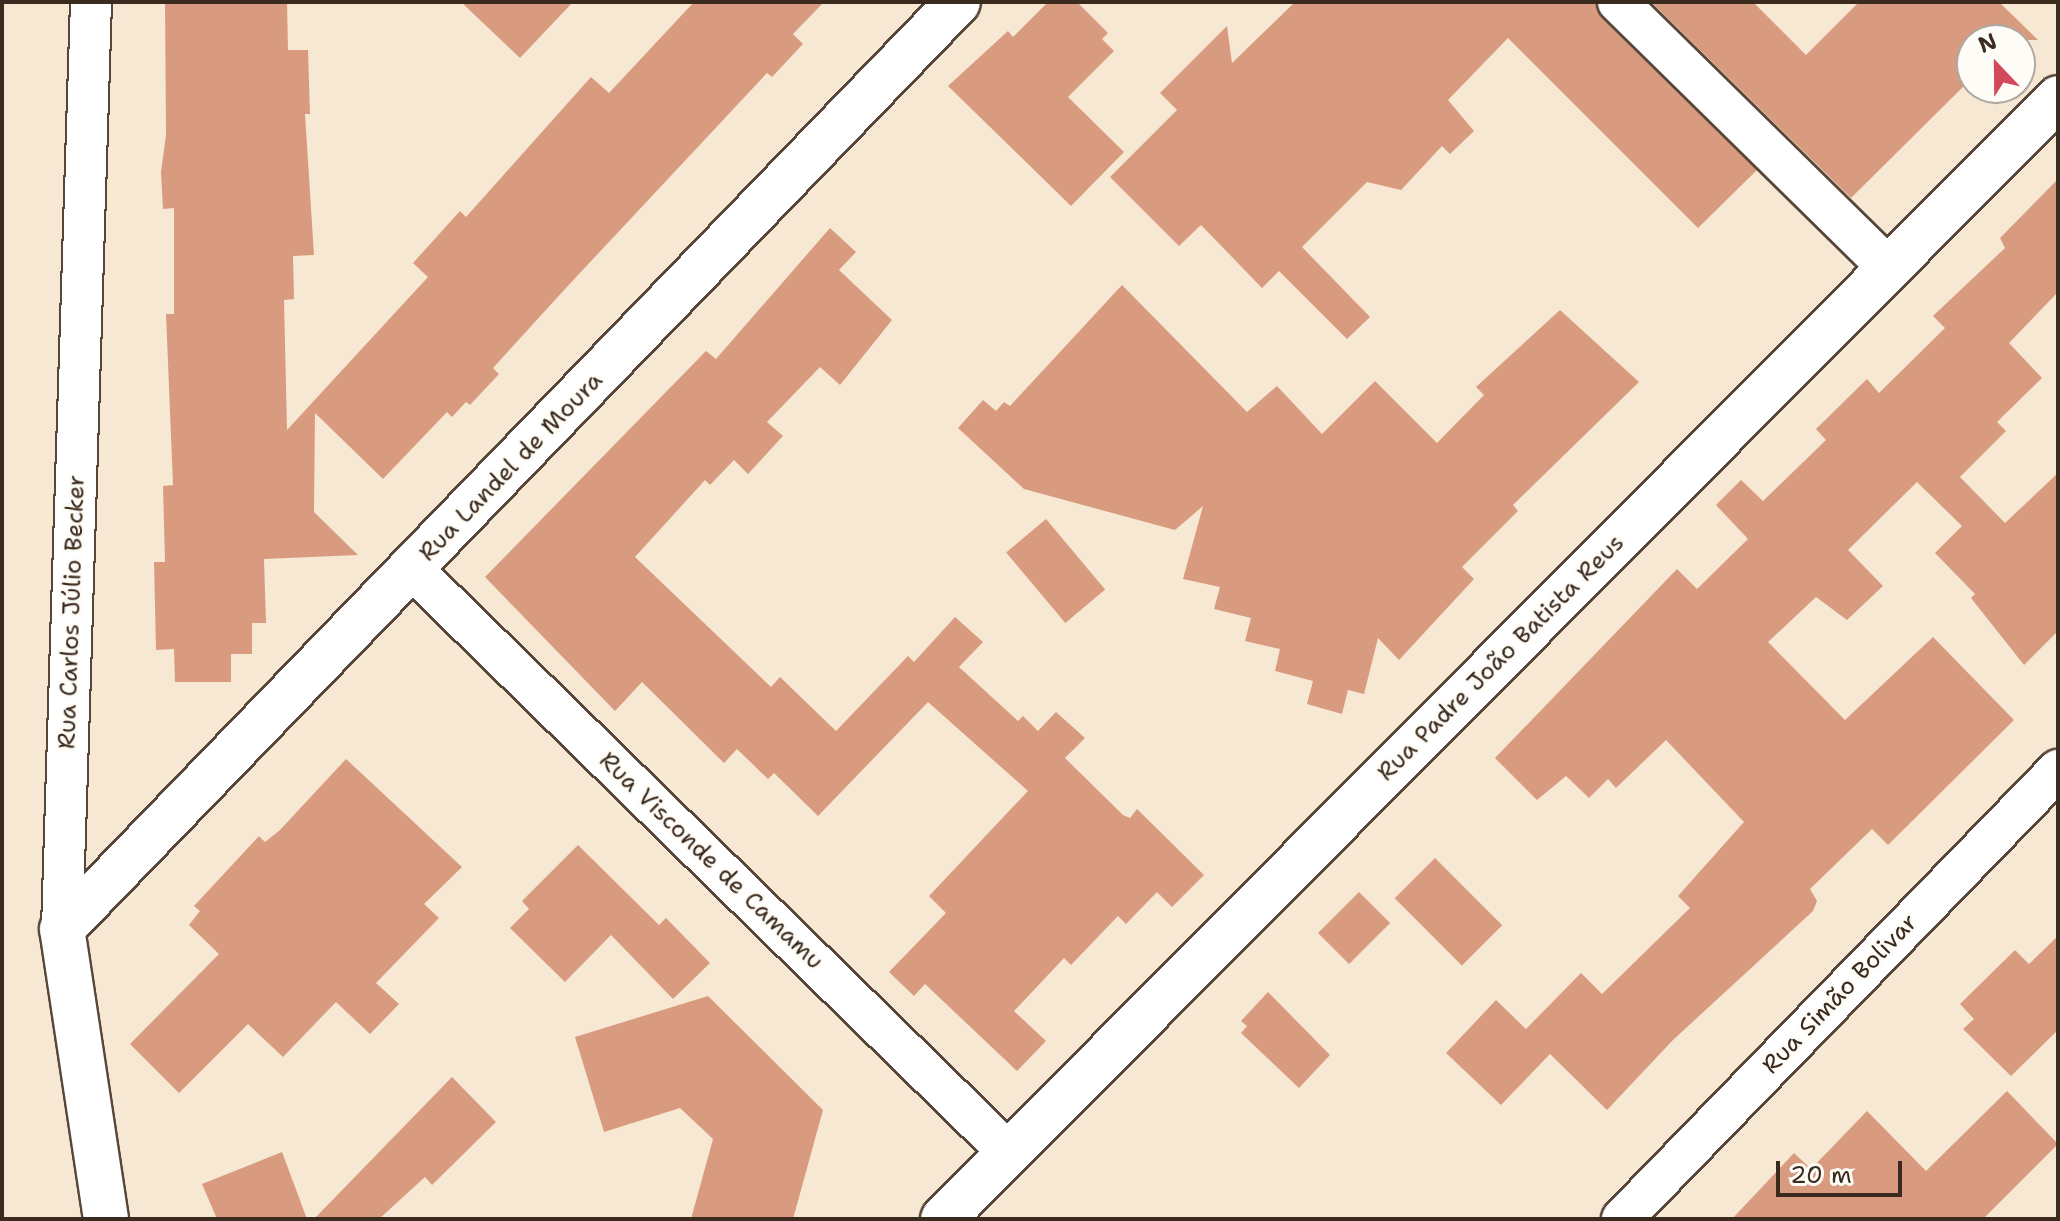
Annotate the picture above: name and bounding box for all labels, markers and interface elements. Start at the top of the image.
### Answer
north arrow [1956,24,2036,104]
text: N [1974,26,2001,60]
street label: Rua Landel de Moura [413,367,609,567]
street label: Rua Carlos Júlio Becker [53,474,91,750]
street label: Rua Padre João Batista Reus [1372,529,1630,787]
street label: Rua Visconde de Camamu [593,746,829,976]
street label: Rua Simão Bolivar [1756,908,1924,1080]
scale bar [1780,1145,1906,1195]
text: 20 m [1790,1159,1852,1191]

